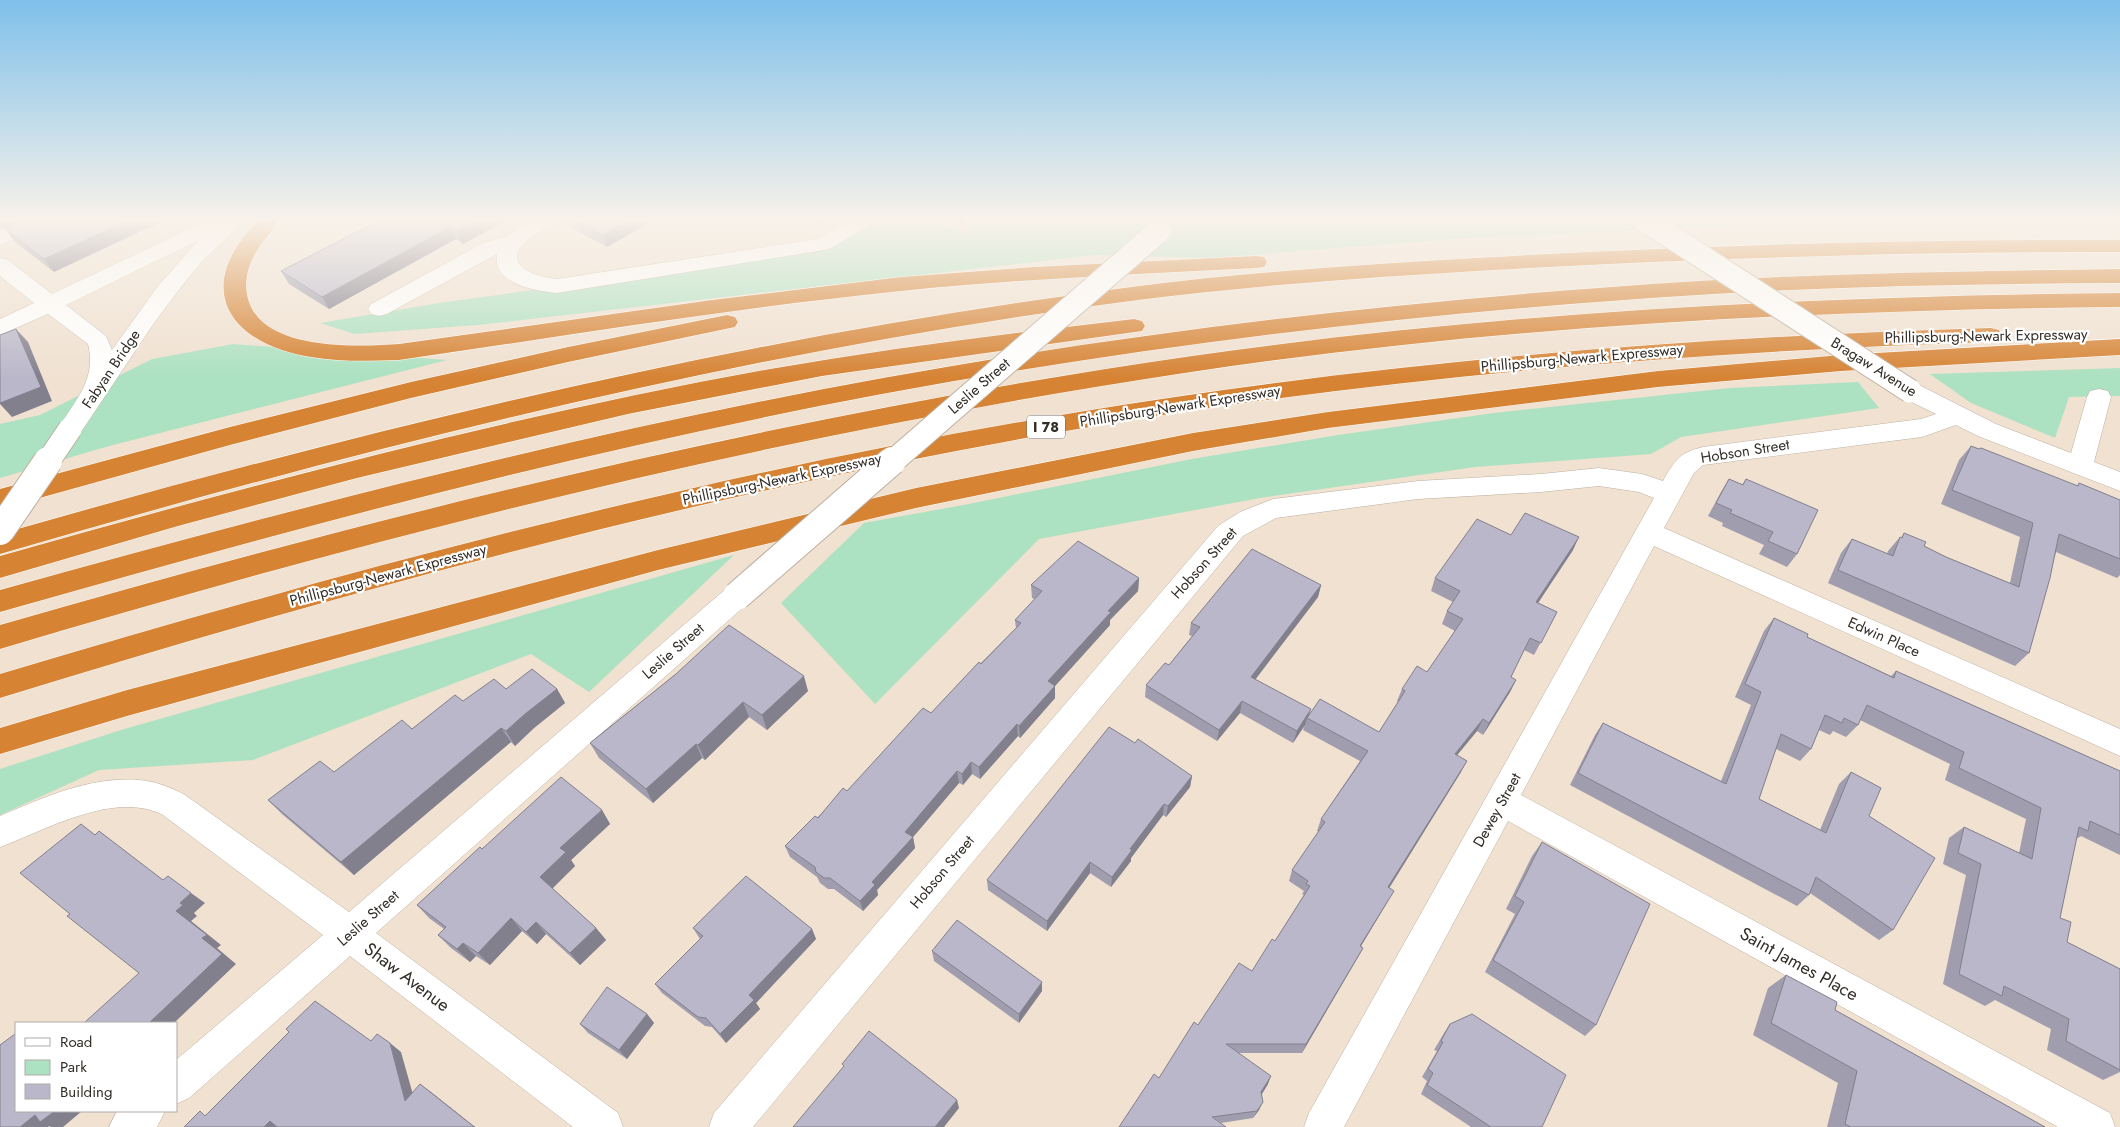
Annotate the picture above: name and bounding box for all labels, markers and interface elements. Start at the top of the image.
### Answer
street label: Phillipsburg-Newark Expressway [1884,323,2088,349]
street label: Fabyan Bridge [76,325,146,413]
street label: Bragaw Avenue [1827,332,1922,402]
street label: Phillipsburg-Newark Expressway [1480,338,1684,378]
street label: Leslie Street [943,353,1015,419]
street label: Phillipsburg-Newark Expressway [1078,379,1282,433]
road number: I 78 [1027,416,1065,438]
street label: Hobson Street [1699,433,1791,469]
street label: Phillipsburg-Newark Expressway [680,447,884,511]
street label: Hobson Street [1166,522,1243,604]
street label: Phillipsburg-Newark Expressway [287,538,489,612]
street label: Edwin Place [1844,611,1924,663]
street label: Leslie Street [637,618,709,684]
street label: Dewey Street [1467,768,1527,851]
street label: Hobson Street [905,830,980,913]
street label: Leslie Street [332,885,404,951]
street label: Saint James Place [1735,921,1863,1007]
street label: Shaw Avenue [359,936,455,1018]
legend [15,1022,178,1112]
text: Road [60,1031,92,1053]
text: Park [60,1056,87,1078]
text: Building [60,1081,112,1103]

